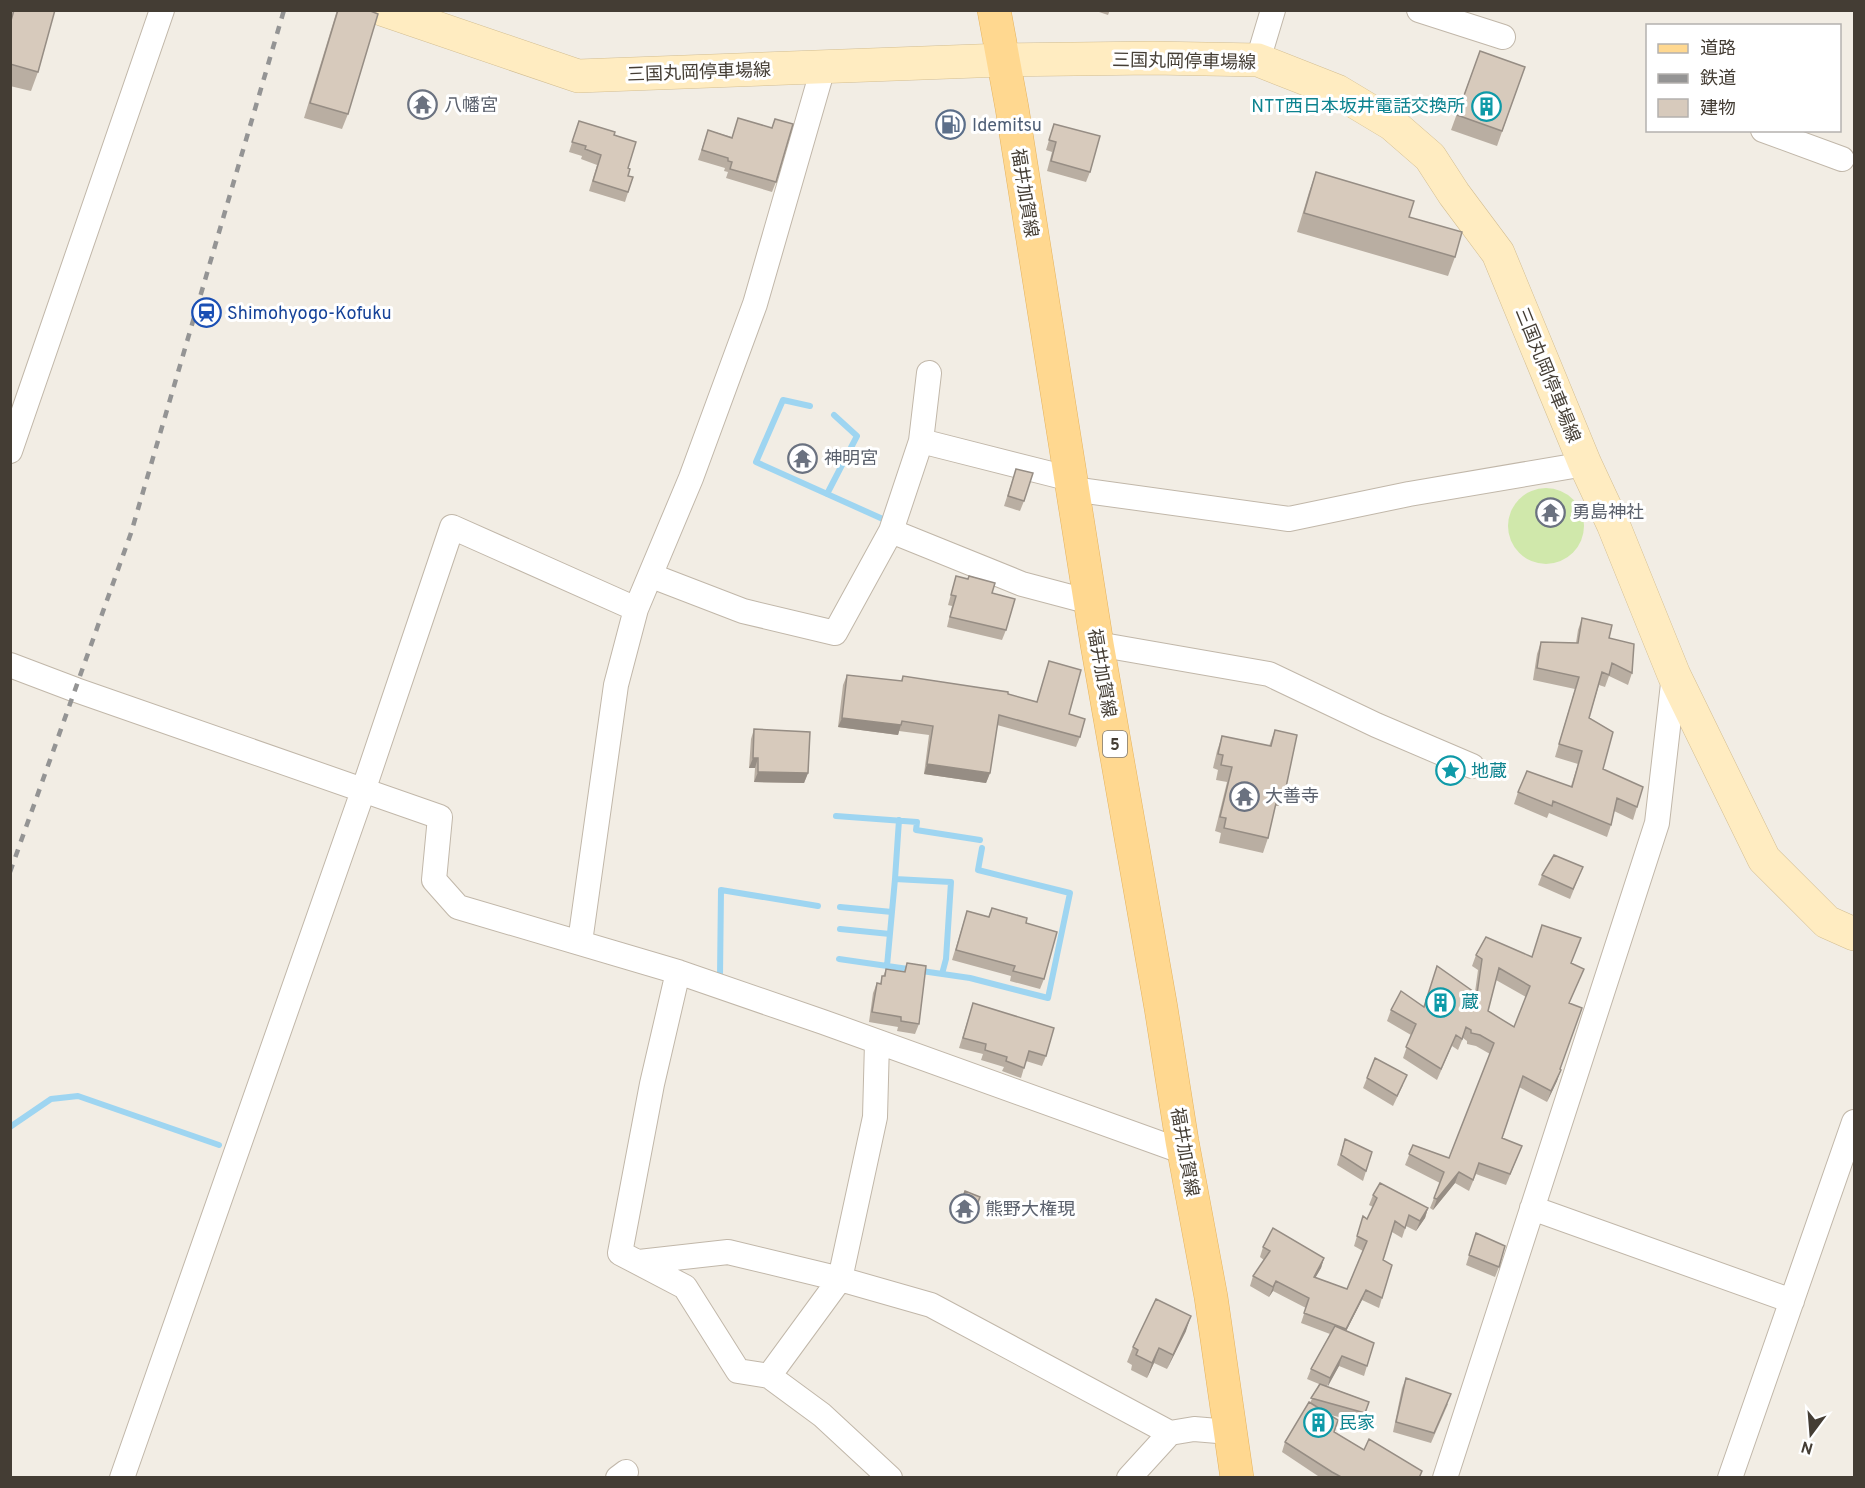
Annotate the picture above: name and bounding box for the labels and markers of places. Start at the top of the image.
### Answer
temple icon: 八幡宮 [407,89,439,121]
building icon: NTT西日本坂井電話交換所 [1470,90,1502,122]
place label: 八幡宮 [444,95,498,118]
place label: NTT西日本坂井電話交換所 [1251,96,1465,119]
fuel station icon: Idemitsu [935,109,967,141]
place label: Idemitsu [972,115,1042,138]
station icon: Shimohyogo-Kofuku [190,297,222,329]
place label: Shimohyogo-Kofuku [227,303,392,326]
temple icon: 神明宮 [787,442,819,474]
place label: 神明宮 [824,448,878,471]
temple icon: 勇島神社 [1535,496,1567,528]
place label: 勇島神社 [1572,502,1644,525]
place icon: 地蔵 [1434,755,1466,787]
place label: 地蔵 [1471,761,1507,784]
temple icon: 大善寺 [1228,780,1260,812]
place label: 大善寺 [1265,786,1319,809]
building icon: 蔵 [1424,986,1456,1018]
place label: 蔵 [1461,992,1479,1015]
temple icon: 熊野大権現 [948,1193,980,1225]
place label: 熊野大権現 [985,1199,1075,1222]
building icon: 民家 [1302,1407,1334,1439]
place label: 民家 [1339,1413,1375,1436]

